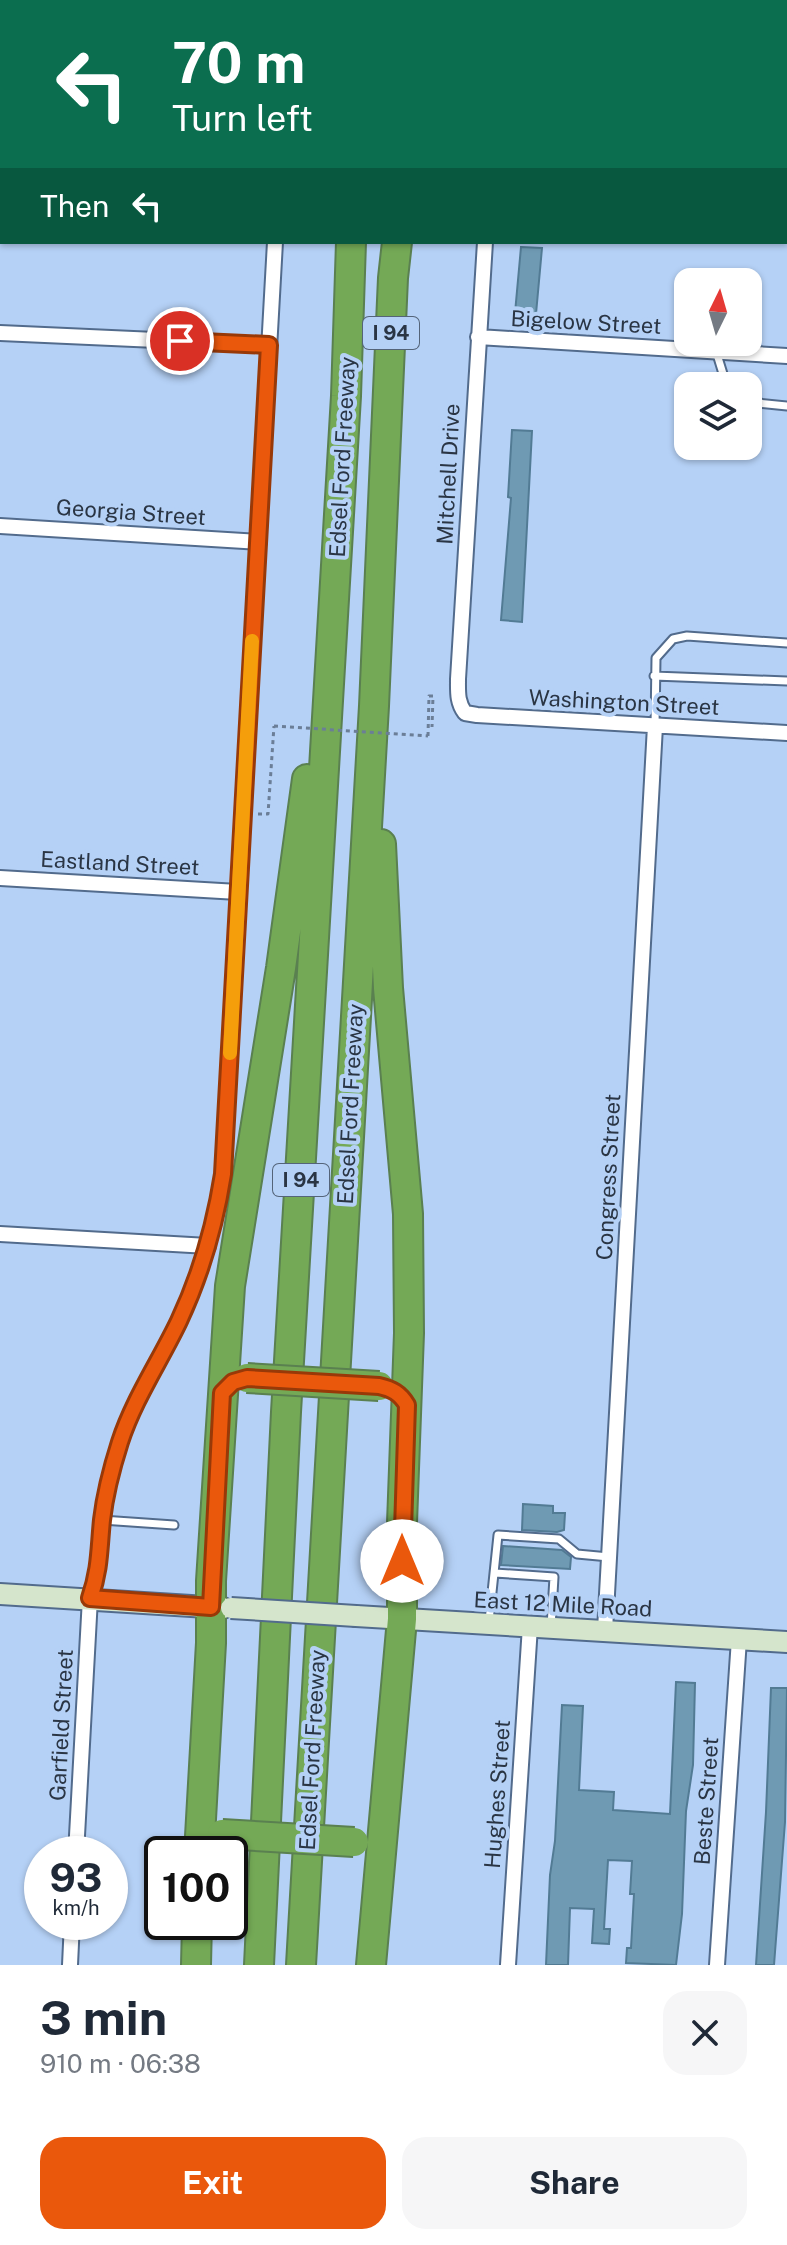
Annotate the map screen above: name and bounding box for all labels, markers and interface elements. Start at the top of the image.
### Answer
text: 70 m [172,30,305,96]
icon: left [40,32,144,136]
text: Turn left [172,97,313,139]
icon: left [125,184,169,228]
text: Then [40,188,109,224]
north arrow [674,268,762,356]
map controls [674,268,762,460]
street label: Bigelow Street [510,305,662,339]
pin [146,307,214,375]
road number: I 94 [363,317,419,349]
icon: arrive [158,319,202,363]
street label: Edsel Ford Freeway [324,356,360,558]
button: layers [674,372,762,460]
street label: Mitchell Drive [431,403,465,545]
street label: Georgia Street [55,494,207,530]
street label: Washington Street [528,684,720,720]
street label: Eastland Street [40,846,200,880]
street label: Edsel Ford Freeway [332,1003,368,1205]
street label: Congress Street [591,1093,625,1261]
road number: I 94 [273,1164,329,1196]
position arrow [360,1519,444,1603]
street label: East 12 Mile Road [473,1586,653,1622]
street label: Garfield Street [44,1648,78,1802]
street label: Edsel Ford Freeway [294,1649,330,1851]
street label: Hughes Street [479,1719,515,1869]
street label: Beste Street [689,1736,723,1866]
speed limit sign: 100 [144,1836,248,1940]
text: 93 [50,1854,102,1901]
text: km/h [52,1896,100,1920]
text: 3 min [40,1989,167,2046]
button: close [663,1991,747,2075]
text: 910 m · 06:38 [40,2048,201,2079]
button: Exit [40,2137,386,2229]
button: Share [402,2137,747,2229]

